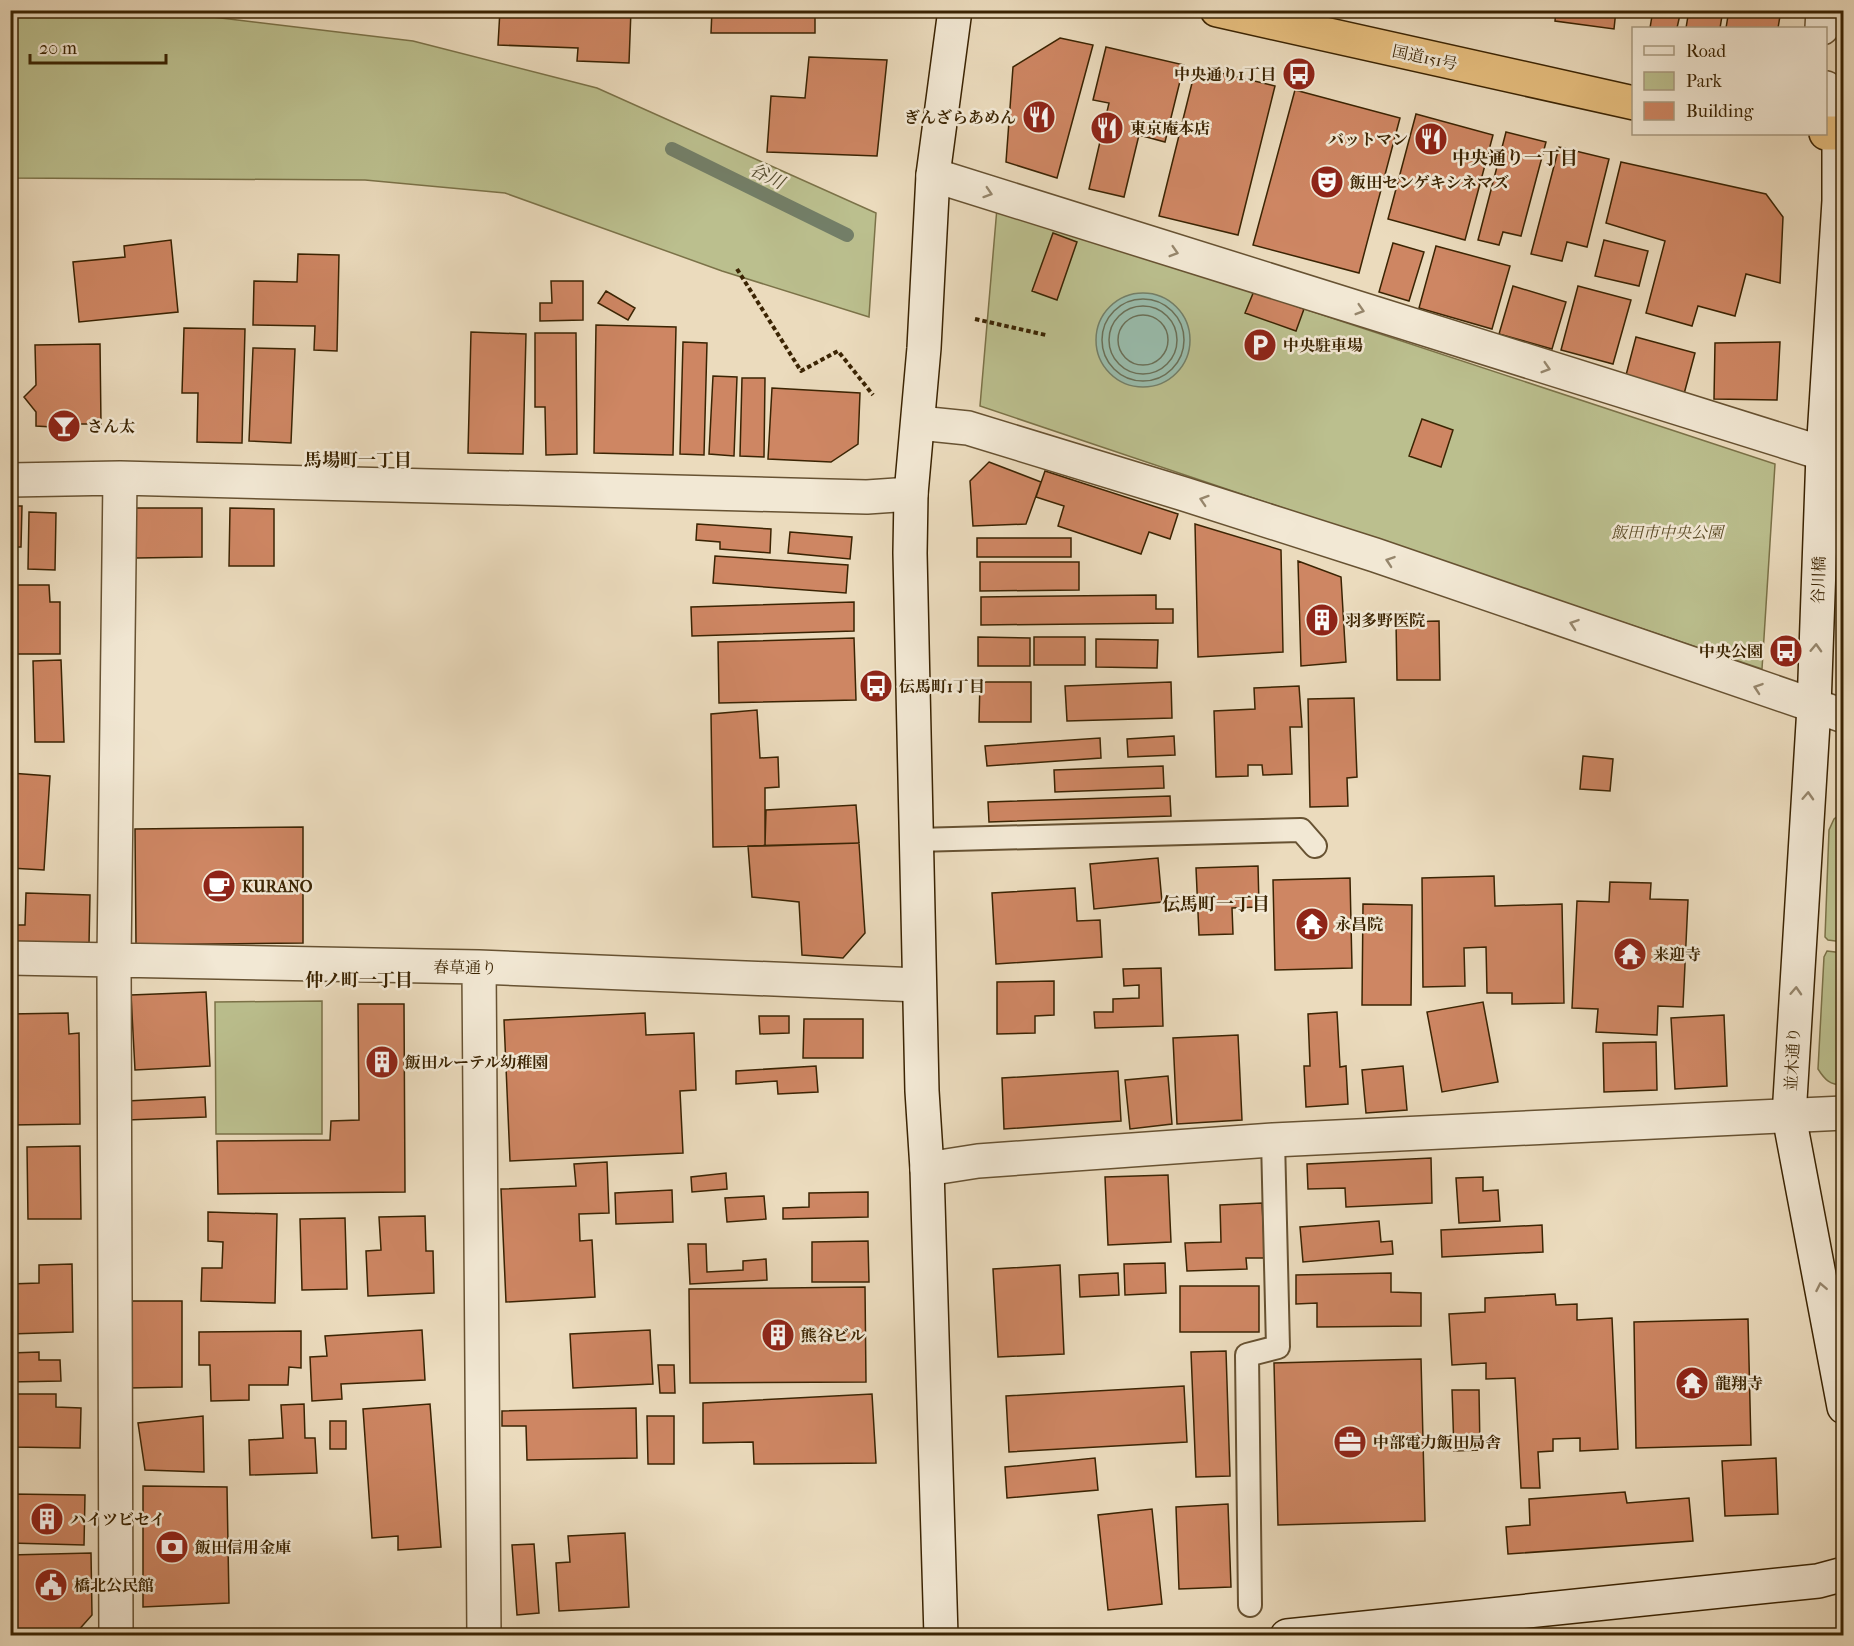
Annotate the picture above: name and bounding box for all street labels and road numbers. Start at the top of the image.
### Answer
street label: 国道151号 [1391,41,1459,74]
street label: 谷川橋 [1808,556,1829,604]
street label: 春草通り [433,957,497,978]
street label: 並木通り [1781,1027,1804,1091]

